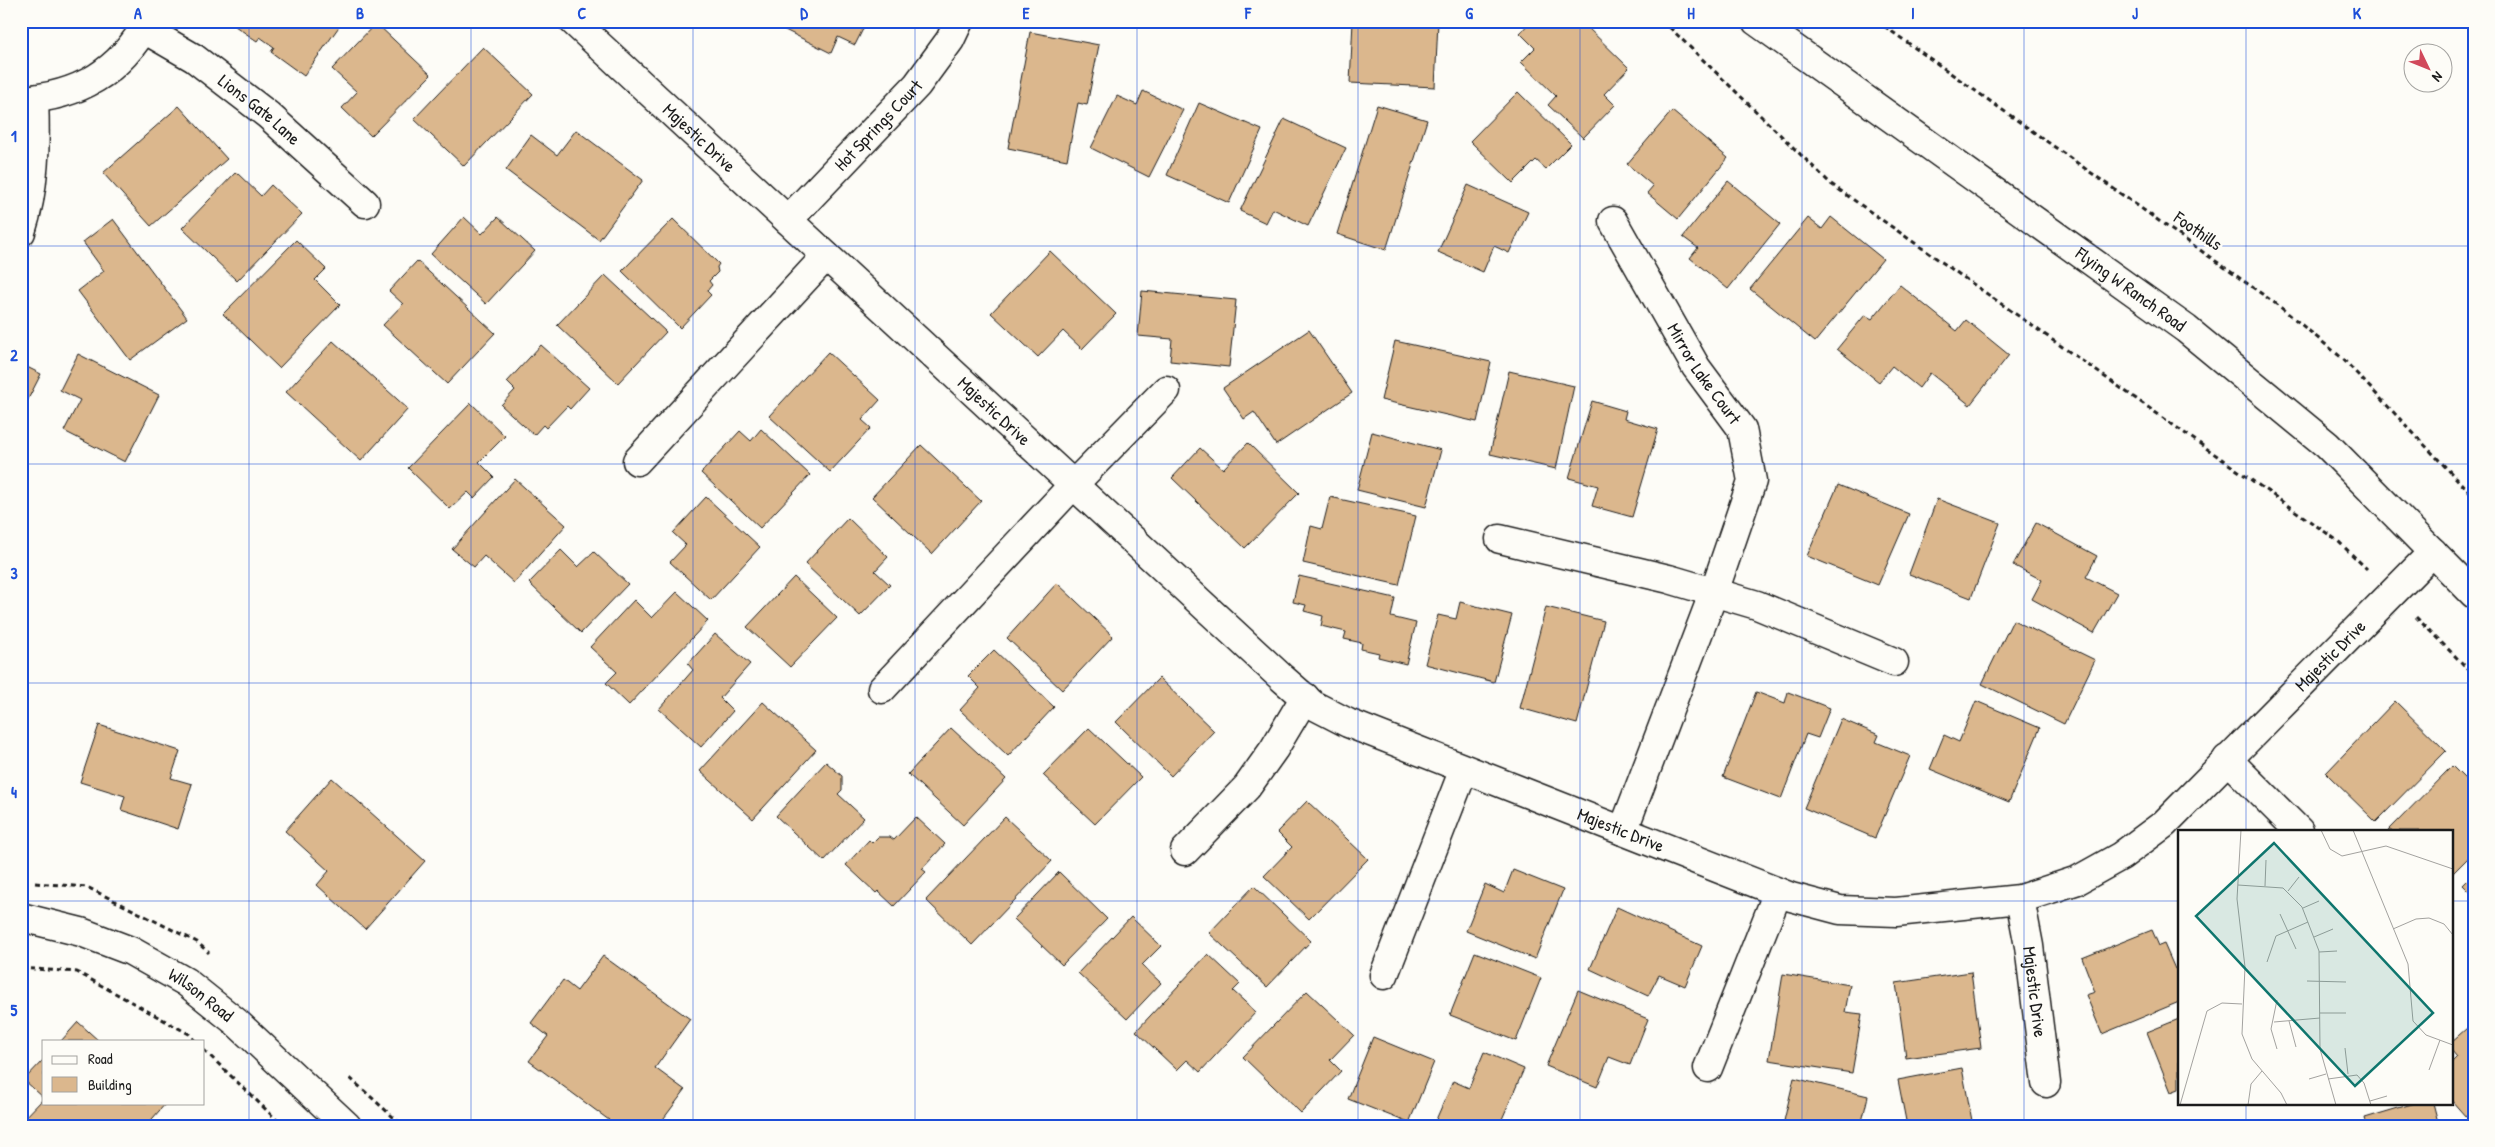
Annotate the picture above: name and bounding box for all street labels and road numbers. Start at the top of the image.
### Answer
street label: Lions Gate Lane [213,68,306,150]
street label: Hot Springs Court [828,74,929,176]
street label: Majestic Drive [657,97,742,178]
street label: Foothills [2168,204,2228,256]
street label: Flying W Ranch Road [2070,240,2191,337]
street label: Mirror Lake Court [1662,318,1748,430]
street label: Majestic Drive [952,371,1036,451]
street label: Majestic Drive [2289,614,2371,697]
street label: Majestic Drive [1574,801,1668,858]
street label: Majestic Drive [2017,945,2053,1039]
street label: Wilson Road [164,962,239,1027]

